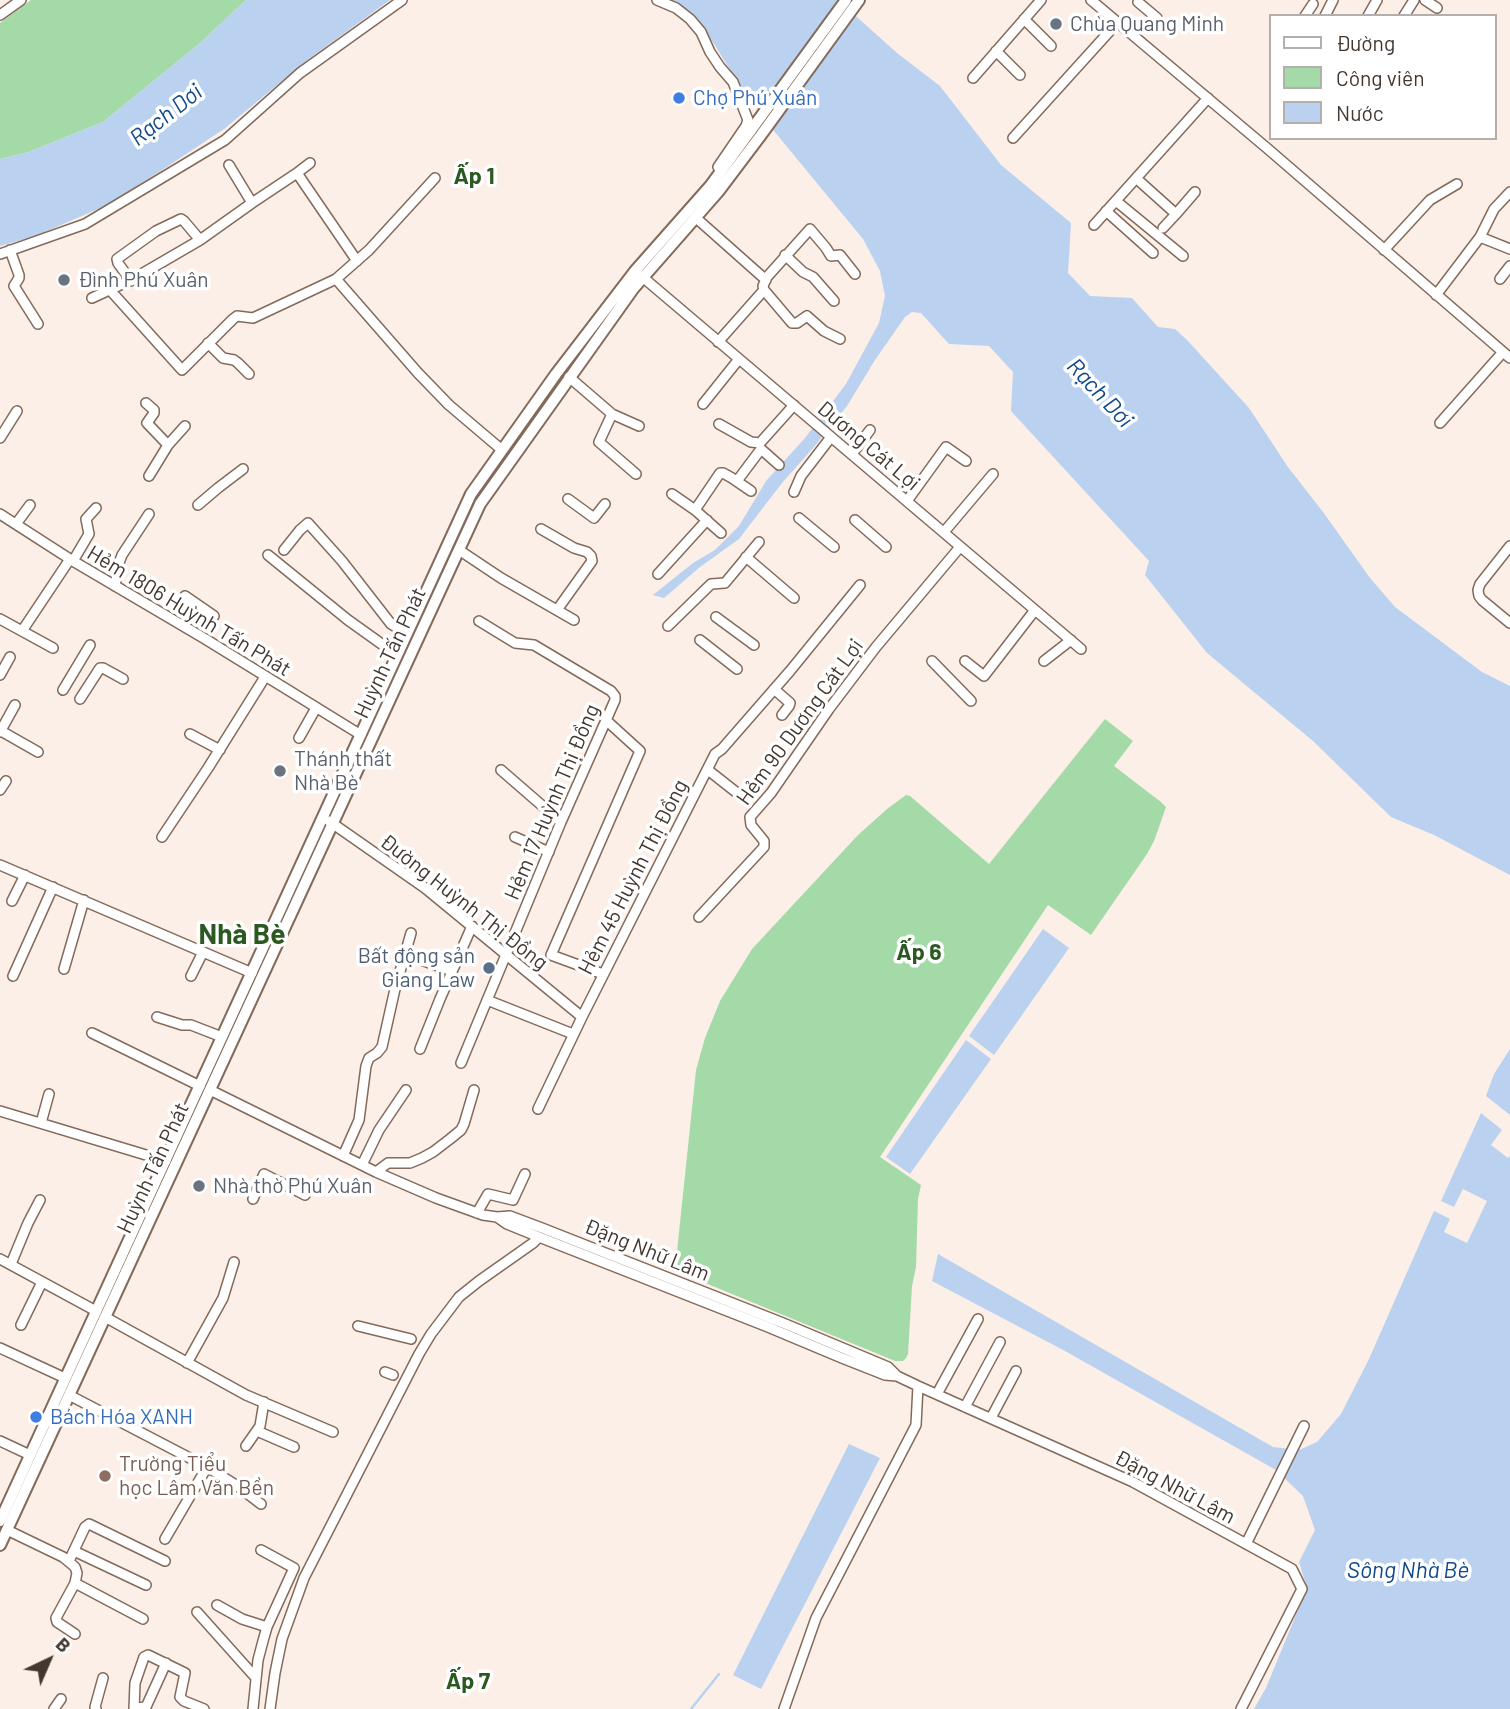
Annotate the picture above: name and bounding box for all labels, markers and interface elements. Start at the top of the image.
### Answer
place label: Chùa Quang Minh [1070,11,1224,37]
legend [1268,14,1496,140]
marker: Chùa Quang Minh [1048,16,1064,32]
text: Đường [1336,30,1395,55]
text: Công viên [1336,65,1425,90]
water label: Rạch Dơi [124,78,208,152]
place label: Chợ Phú Xuân [693,85,817,111]
marker: Chợ Phú Xuân [671,90,687,106]
text: Nước [1336,100,1384,125]
district label: Ấp 1 [453,162,495,190]
place label: Đình Phú Xuân [78,267,209,293]
marker: Đình Phú Xuân [56,272,72,288]
water label: Rạch Dơi [1061,353,1139,433]
street label: Dương Cát Lợi [813,396,925,496]
street label: Hẻm 1806 Huỳnh Tấn Phát [83,540,295,682]
street label: Huỳnh Tấn Phát [349,584,431,722]
street label: Hẻm 90 Dương Cát Lợi [731,634,869,810]
street label: Hẻm 17 Huỳnh Thị Đồng [499,700,605,904]
place label: Thánh thất Nhà Bè [294,746,392,796]
marker: Thánh thất Nhà Bè [272,763,288,779]
street label: Hẻm 45 Huỳnh Thị Đồng [573,775,693,979]
street label: Đường Huỳnh Thị Đồng [375,829,553,975]
district label: Nhà Bè [199,918,285,952]
district label: Ấp 6 [896,938,942,966]
place label: Bất động sản Giang Law [358,943,475,993]
marker: Bất động sản Giang Law [481,960,497,976]
street label: Huỳnh Tấn Phát [112,1099,194,1237]
place label: Nhà thờ Phú Xuân [213,1173,373,1199]
marker: Nhà thờ Phú Xuân [191,1178,207,1194]
street label: Đặng Nhữ Lâm [581,1213,713,1287]
place label: Bách Hóa XANH [50,1404,193,1430]
marker: Bách Hóa XANH [28,1409,44,1425]
street label: Đặng Nhữ Lâm [1110,1445,1240,1529]
place label: Trường Tiểu học Lâm Văn Bền [119,1451,274,1501]
marker: Trường Tiểu học Lâm Văn Bền [97,1468,113,1484]
water label: Sông Nhà Bè [1347,1556,1469,1584]
north arrow [14,1625,84,1695]
text: B [52,1632,76,1657]
district label: Ấp 7 [446,1667,490,1695]

